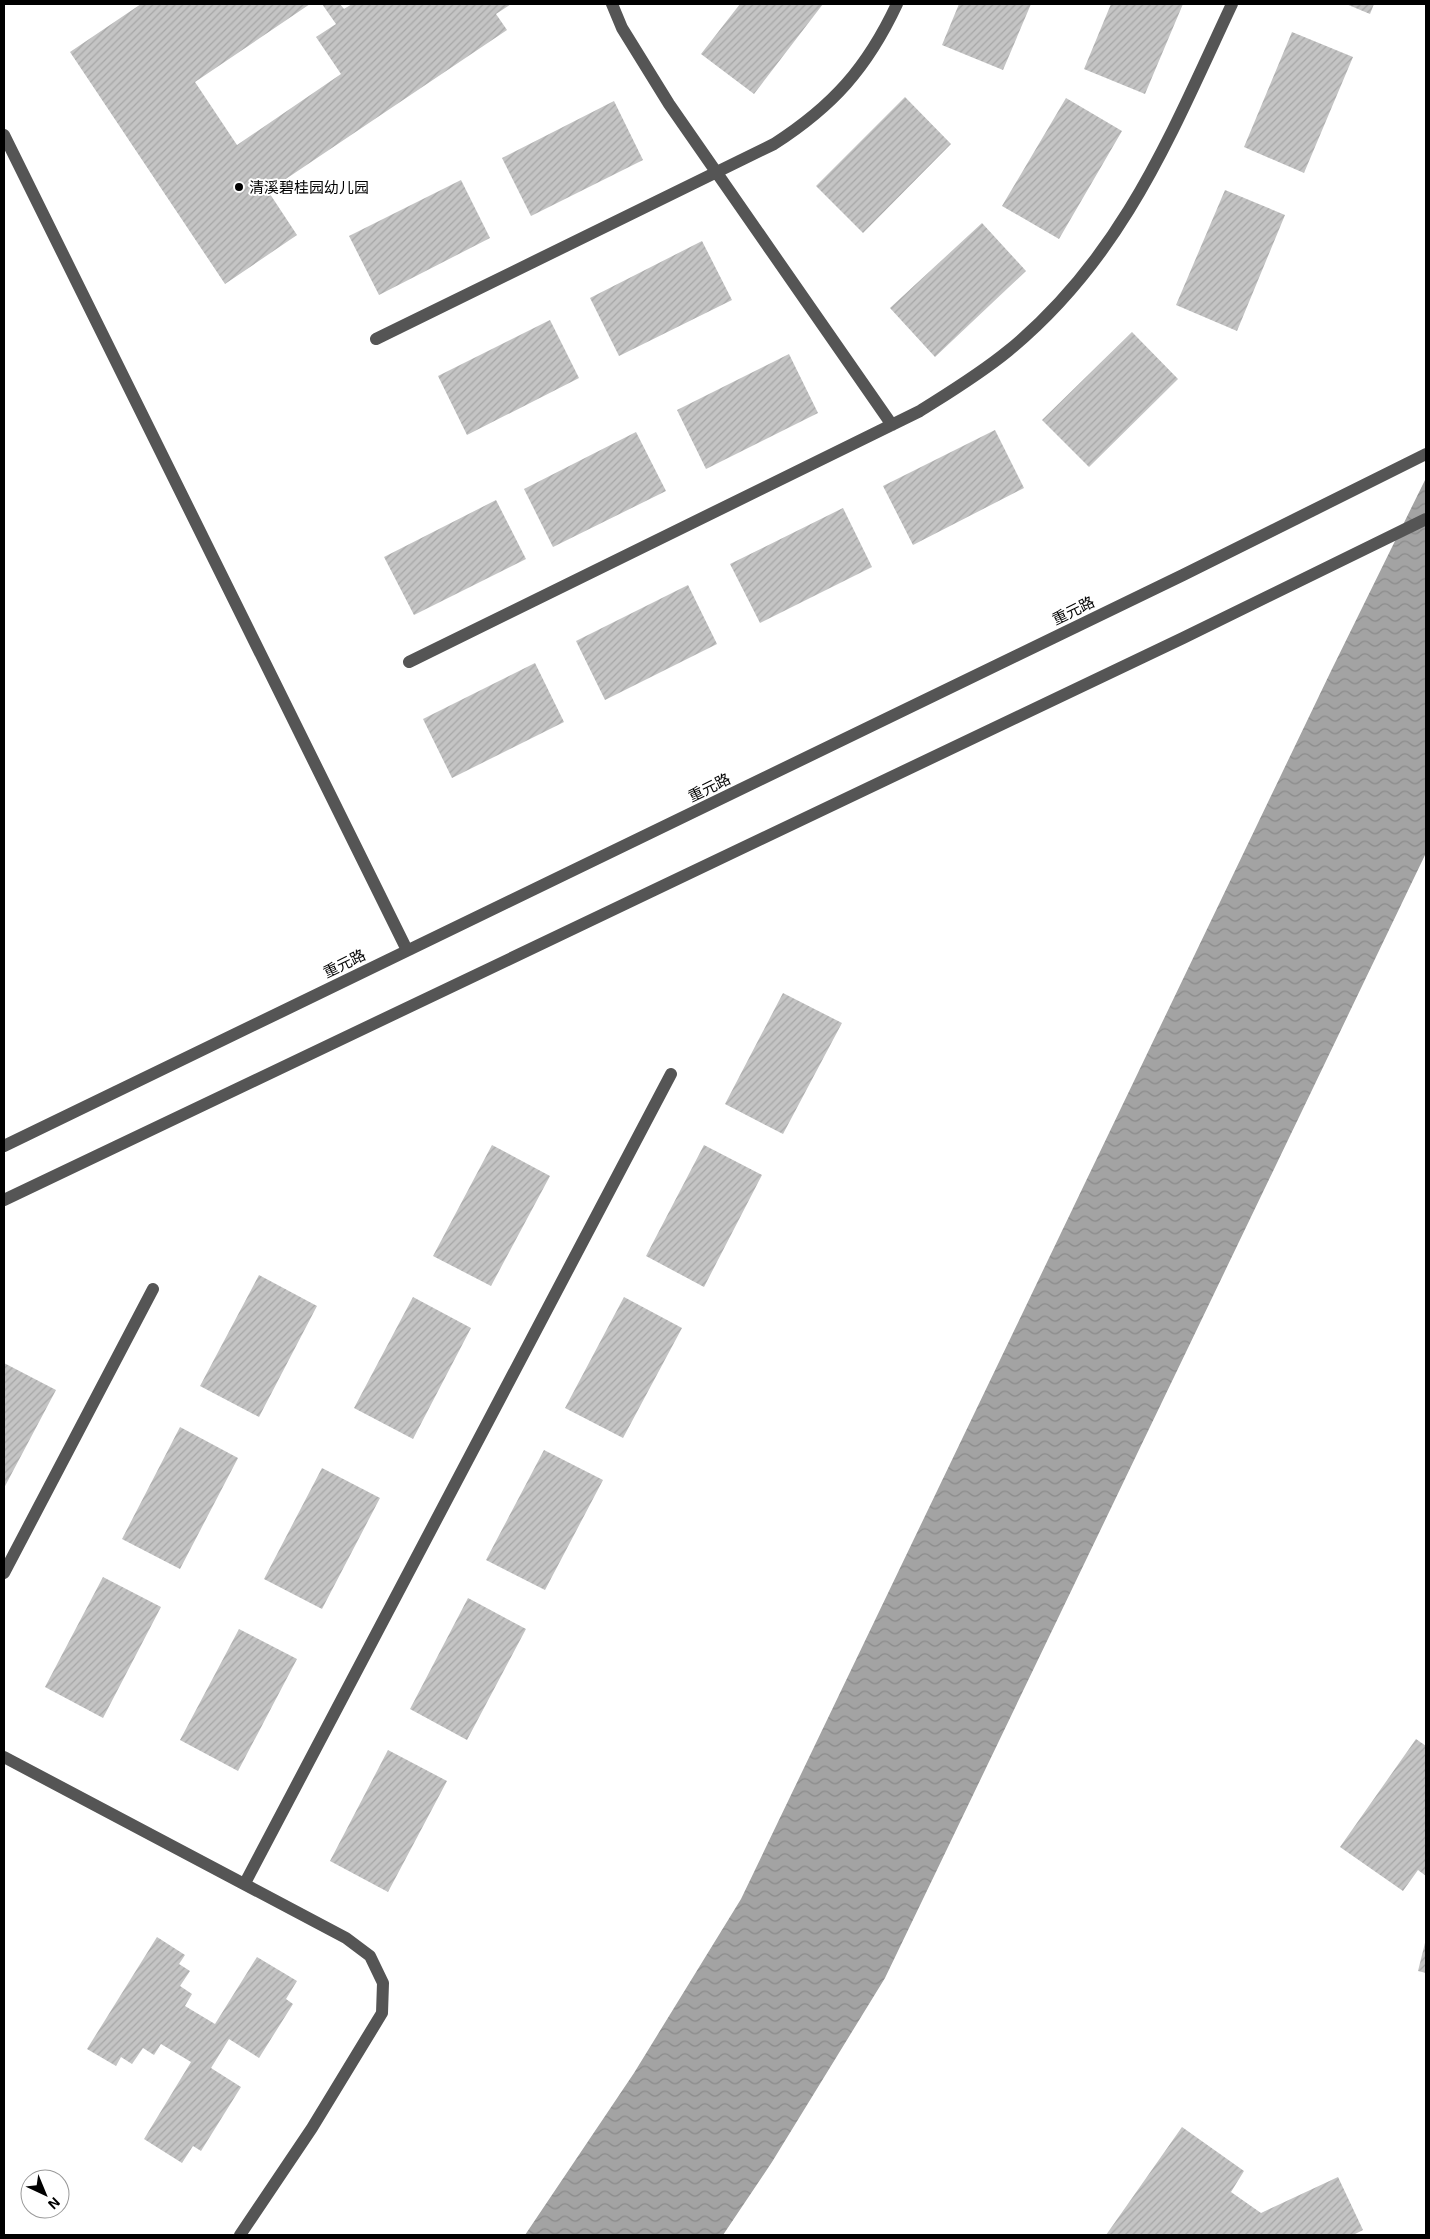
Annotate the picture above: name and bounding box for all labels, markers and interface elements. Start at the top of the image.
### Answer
place label: 清溪碧桂园幼儿园 [249,178,369,196]
marker: 清溪碧桂园幼儿园 [233,181,245,193]
street label: 重元路 [1049,592,1097,628]
street label: 重元路 [685,769,733,805]
street label: 重元路 [320,945,368,981]
north arrow [20,2169,70,2219]
text: N [45,2194,64,2213]

